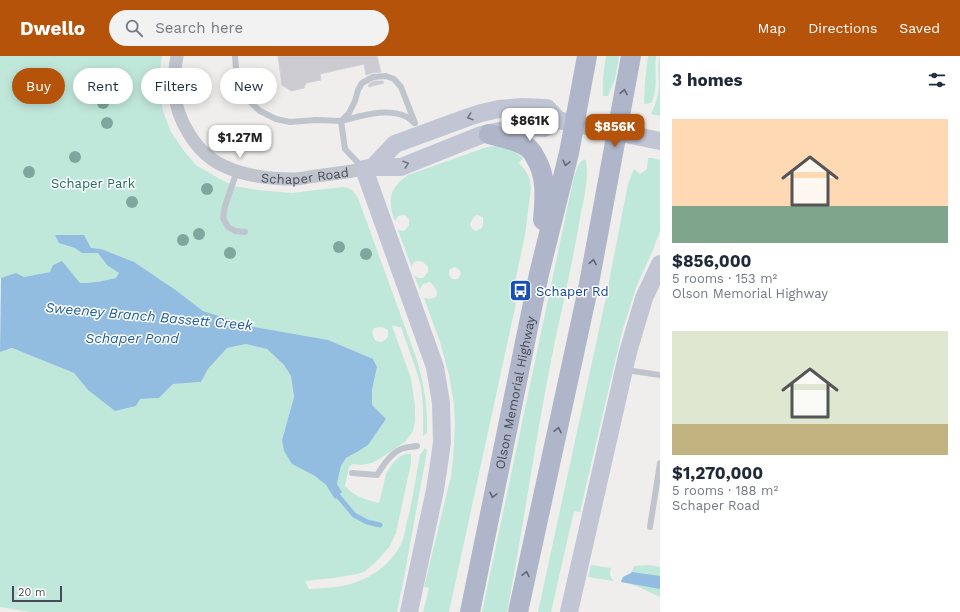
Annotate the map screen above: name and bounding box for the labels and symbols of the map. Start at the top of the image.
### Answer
one-way arrow [620,89,628,96]
pin: $861K [502,108,558,142]
one-way arrow [466,112,473,120]
pin: $856K [587,114,643,148]
pin: $1.27M [207,125,273,159]
one-way arrow [563,160,571,166]
one-way arrow [402,161,409,169]
street label: Schaper Road [260,165,350,187]
park label: Schaper Park [51,176,136,191]
one-way arrow [588,258,597,265]
bus stop icon: Schaper Rd [508,278,534,304]
place label: Schaper Rd [536,284,609,299]
water label: Sweeney Branch Bassett Creek [45,299,254,333]
street label: Olson Memorial Highway [492,314,538,471]
water label: Schaper Pond [85,330,179,346]
one-way arrow [553,427,561,433]
one-way arrow [490,491,498,498]
one-way arrow [522,571,530,577]
scale bar [12,584,62,603]

